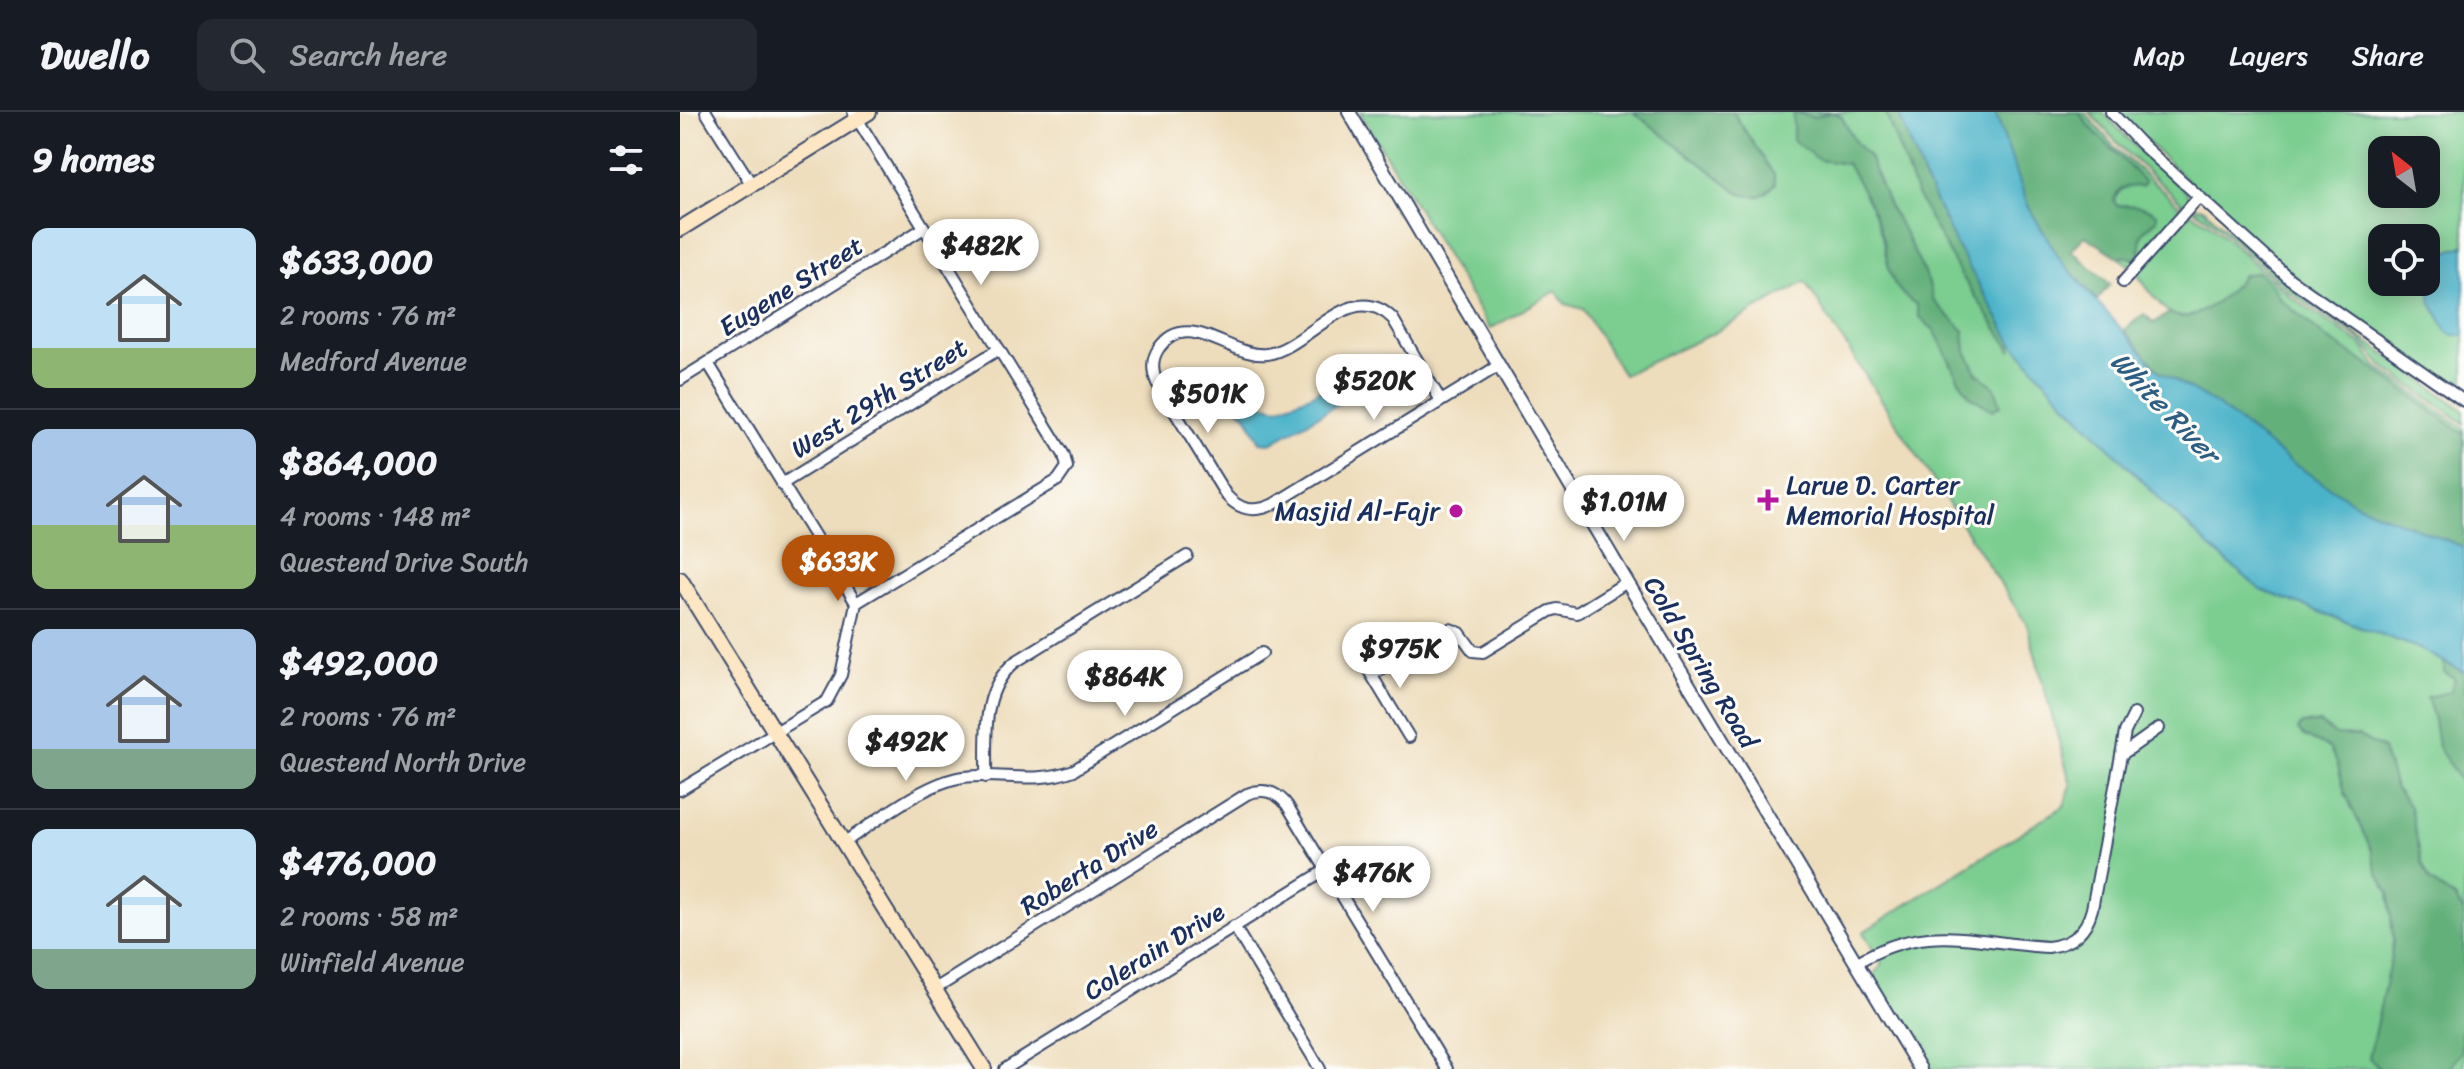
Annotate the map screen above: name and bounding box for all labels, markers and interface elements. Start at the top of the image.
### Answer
search box [197,19,757,91]
text: Dwello [40,22,149,89]
text: Search here [289,28,448,82]
text: Map [2133,31,2185,80]
text: Layers [2229,31,2308,80]
text: Share [2352,31,2424,80]
icon: search [225,33,269,77]
text: 9 homes [32,130,154,190]
north arrow [2368,136,2440,208]
map controls [2368,136,2440,296]
icon: filters [604,138,648,182]
pin: $482K [925,219,1037,287]
text: $482K [941,222,1021,268]
street label: Eugene Street [709,223,873,349]
button: locate [2368,224,2440,296]
text: $633,000 [280,232,433,292]
icon: home [96,260,192,356]
text: 2 rooms · 76 m² [280,292,457,338]
street label: West 29th Street [781,325,977,471]
text: Medford Avenue [280,338,467,384]
water label: White River [2098,339,2236,479]
pin: $520K [1318,354,1430,422]
text: $520K [1334,357,1414,403]
pin: $501K [1152,367,1264,435]
text: $501K [1170,370,1246,416]
text: $864,000 [280,433,438,493]
icon: home [96,461,192,557]
place label: Larue D. Carter Memorial Hospital [1786,462,1995,538]
pin: $1.01M [1559,475,1689,543]
text: $1.01M [1581,478,1667,524]
place label: Masjid Al-Fajr [1275,488,1441,534]
marker: Larue D. Carter Memorial Hospital [1757,489,1779,511]
text: 4 rooms · 148 m² [280,493,471,539]
marker: Masjid Al-Fajr [1447,502,1465,520]
pin: $633K [782,535,894,603]
text: $633K [800,538,876,584]
text: Questend Drive South [280,539,528,585]
street label: Cold Spring Road [1631,567,1772,759]
pin: $975K [1344,622,1456,690]
text: $975K [1360,625,1440,671]
text: $492,000 [280,633,438,693]
pin: $864K [1069,650,1181,718]
text: $864K [1085,653,1165,699]
icon: home [96,661,192,757]
text: 2 rooms · 76 m² [280,693,457,739]
pin: $492K [850,715,962,783]
text: $492K [866,718,946,764]
text: Questend North Drive [280,739,526,785]
street label: Roberta Drive [1010,806,1168,928]
text: $476,000 [280,833,436,893]
pin: $476K [1317,846,1429,914]
text: $476K [1333,849,1413,895]
icon: home [96,861,192,957]
street label: Colerain Drive [1074,889,1234,1013]
text: 2 rooms · 58 m² [280,893,458,939]
text: Winfield Avenue [280,939,465,985]

